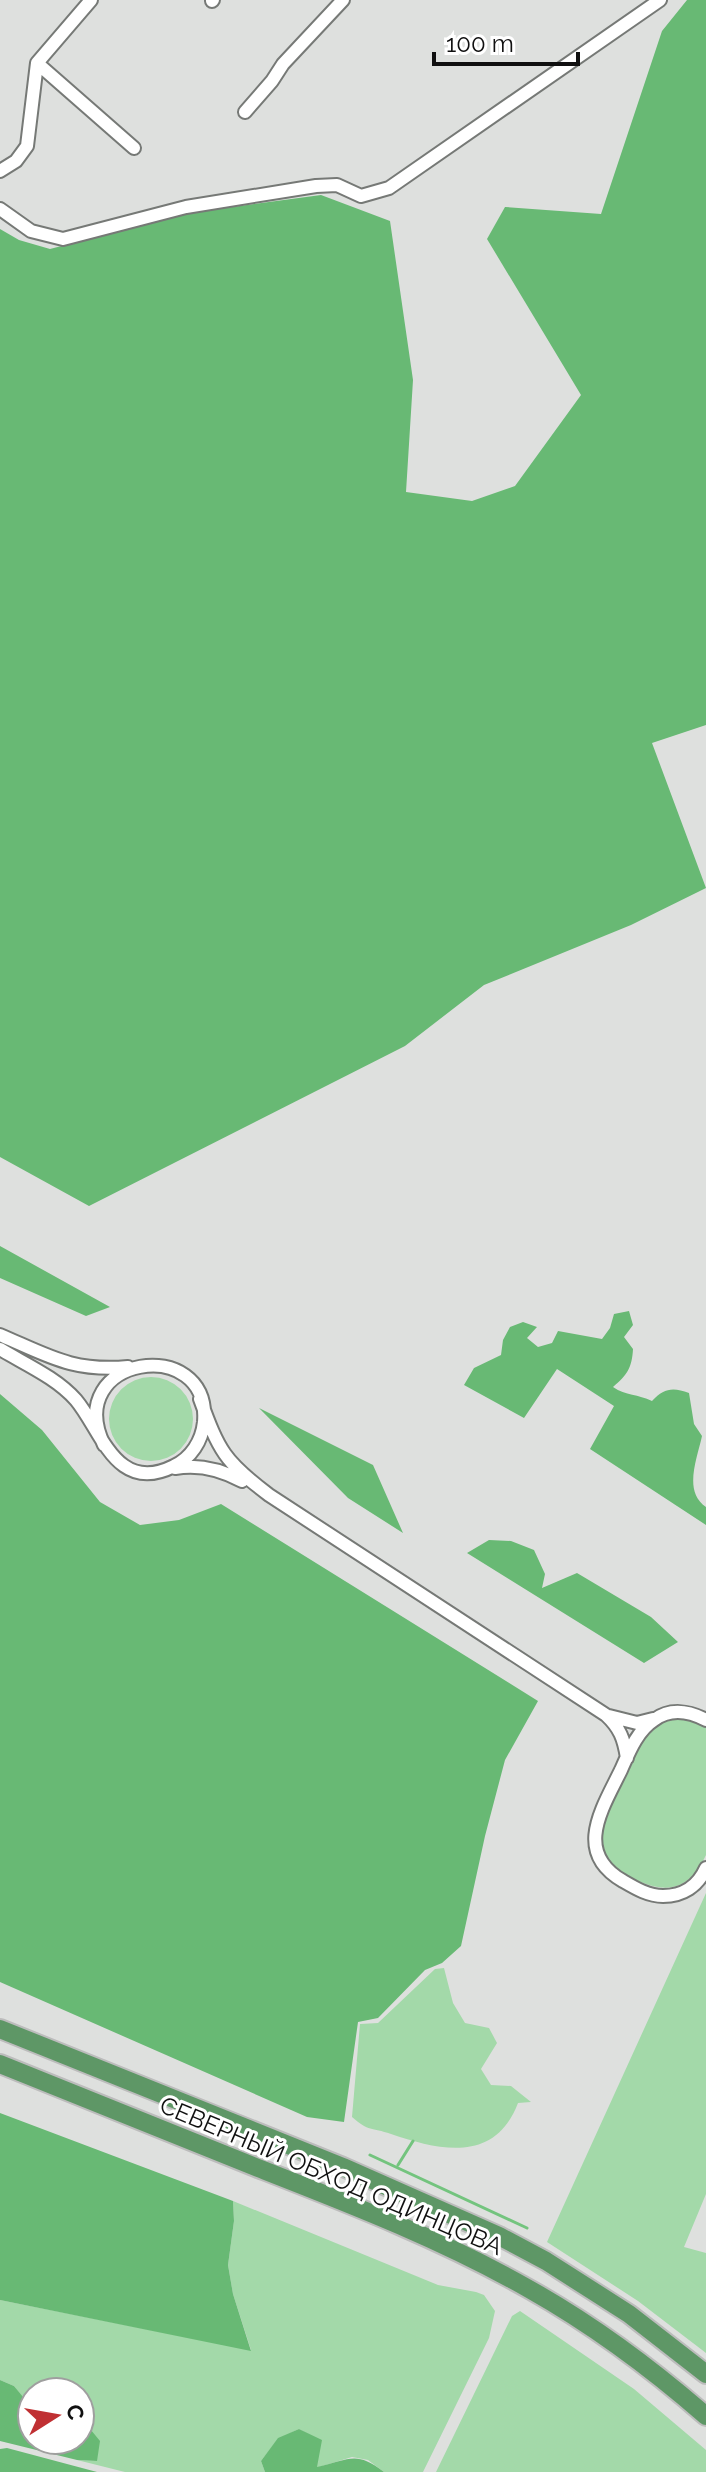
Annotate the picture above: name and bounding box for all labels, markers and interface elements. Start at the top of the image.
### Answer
scale bar [434,16,578,66]
text: 100 m [446,29,514,58]
street label: СЕВЕРНЫЙ ОБХОД ОДИНЦОВА [156,2090,507,2261]
north arrow [16,2376,96,2456]
text: С [61,2402,90,2422]

